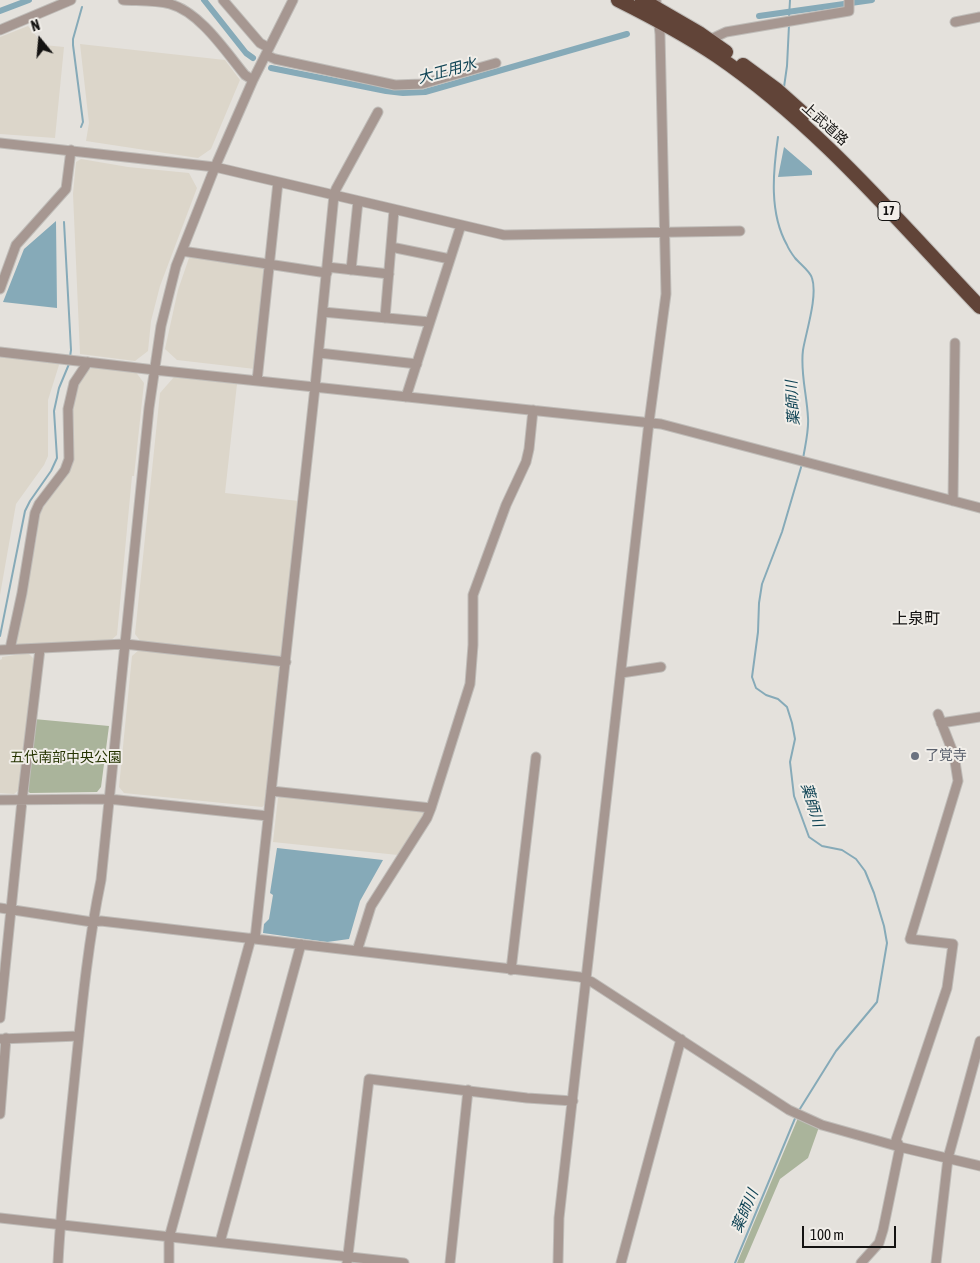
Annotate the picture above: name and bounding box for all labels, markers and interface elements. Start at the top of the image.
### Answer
north arrow [15,15,65,65]
text: N [29,17,42,35]
water label: 大正用水 [416,55,478,87]
street label: 上武道路 [799,99,851,149]
road number: 17 [878,202,900,220]
water label: 薬師川 [783,380,803,426]
district label: 上泉町 [892,609,940,629]
place label: 了覚寺 [925,748,967,764]
park label: 五代南部中央公園 [10,750,122,766]
marker: 了覚寺 [909,750,921,762]
water label: 薬師川 [797,781,827,829]
water label: 薬師川 [728,1187,762,1235]
scale bar [805,1216,899,1248]
text: 100 m [810,1226,844,1243]

